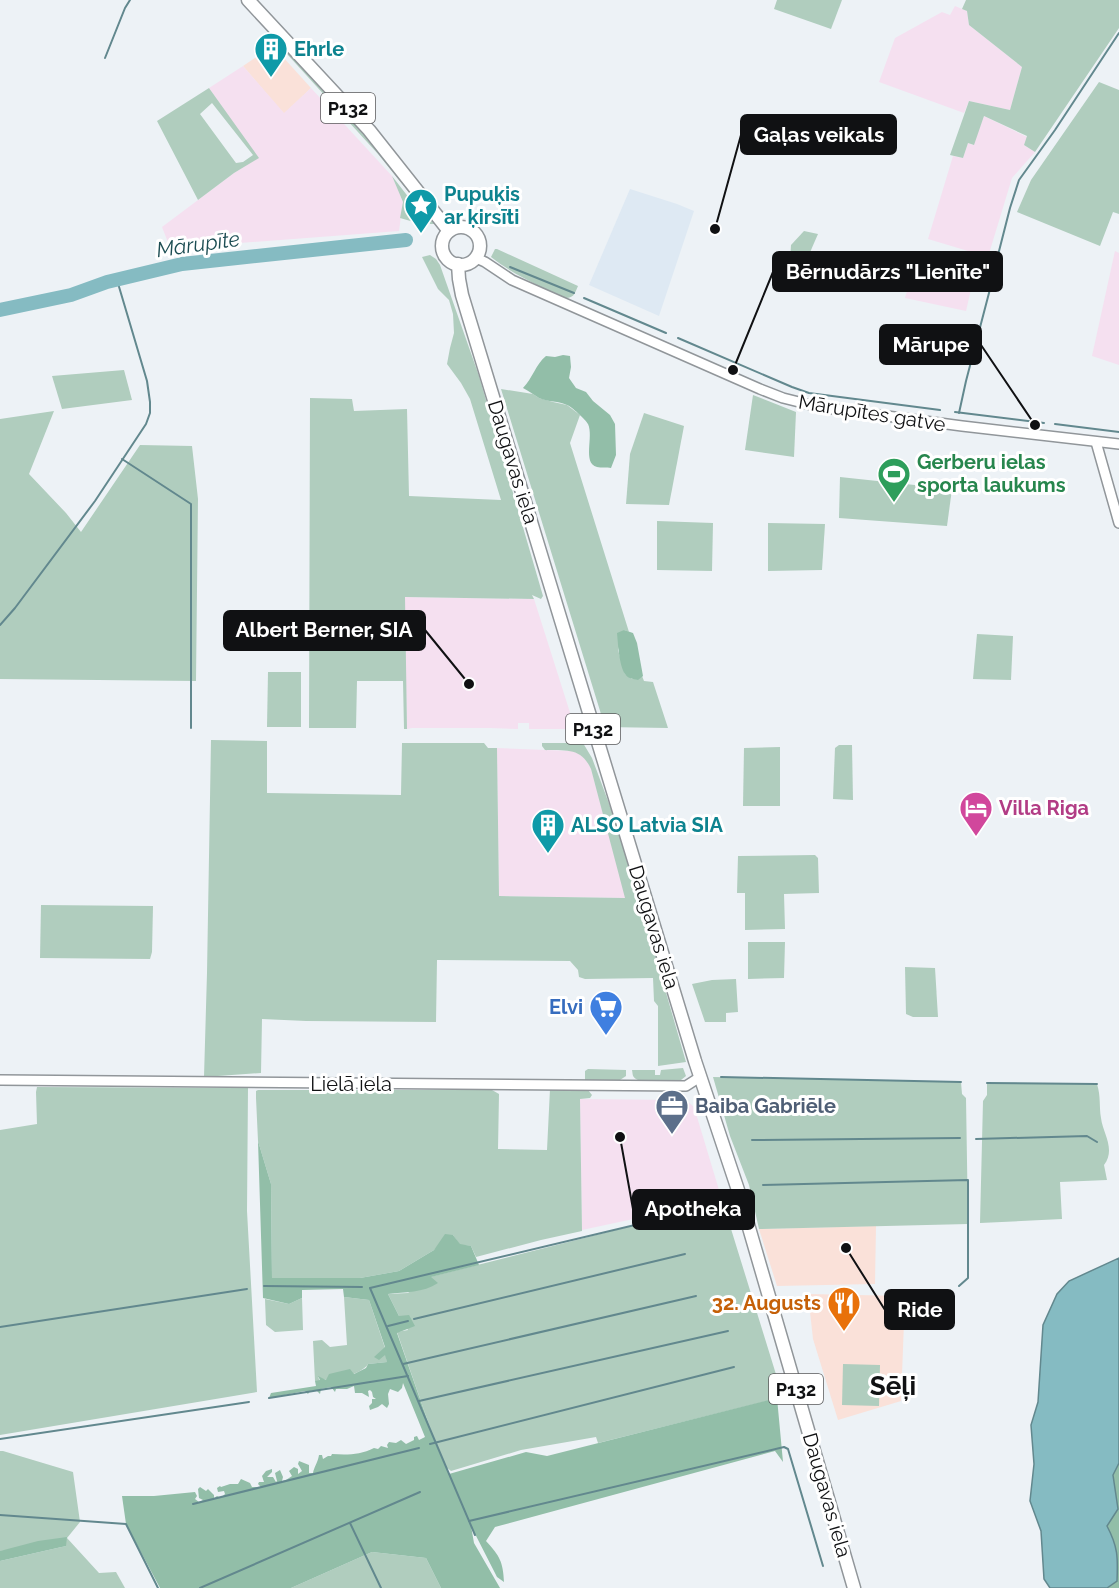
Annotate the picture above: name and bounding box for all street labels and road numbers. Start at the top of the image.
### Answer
road number: P132 [321,93,375,123]
street label: Mārupītes gatve [797,390,948,437]
street label: Daugavas iela [483,397,543,527]
road number: P132 [566,714,620,744]
street label: Daugavas iela [624,862,684,992]
street label: Lielā iela [310,1072,392,1096]
road number: P132 [769,1374,823,1404]
street label: Daugavas iela [798,1430,856,1560]

